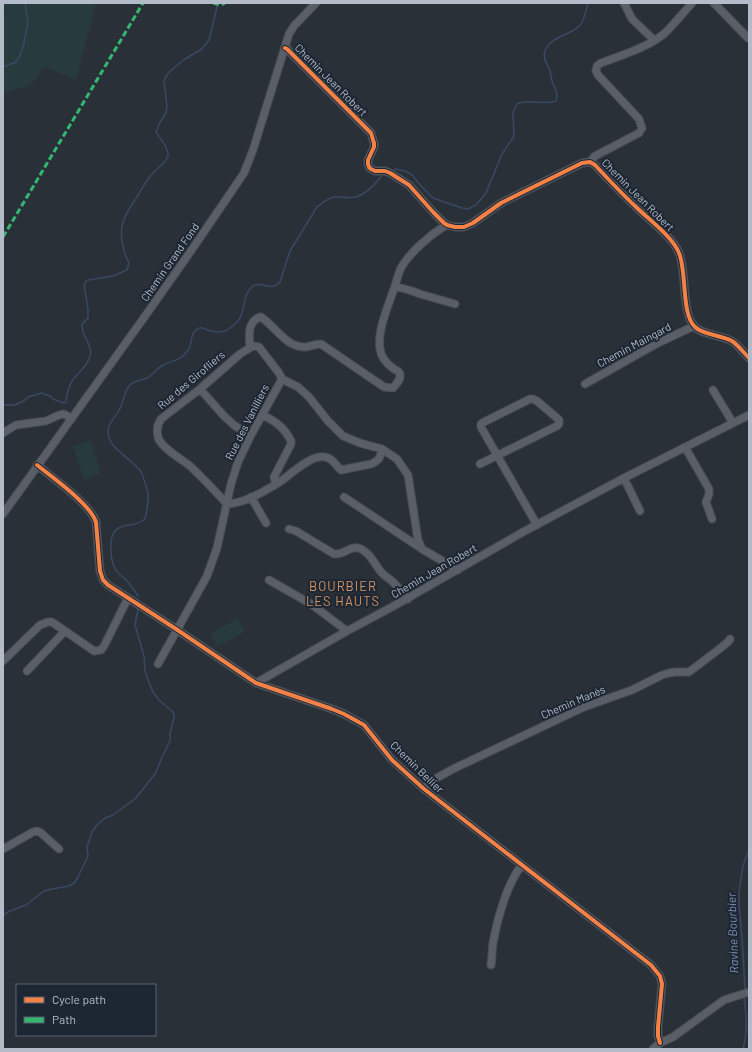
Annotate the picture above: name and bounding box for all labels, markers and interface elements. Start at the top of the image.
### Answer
street label: Chemin Jean Robert [292,41,370,119]
street label: Chemin Jean Robert [599,156,677,234]
street label: Chemin Grand Fond [138,220,201,303]
street label: Chemin Maingard [594,320,673,370]
street label: Rue des Girofliers [154,348,227,412]
street label: Rue des Vanilliers [222,382,271,462]
street label: Chemin Jean Robert [389,541,479,600]
district label: BOURBIER LES HAUTS [306,578,380,609]
street label: Chemin Manès [539,682,607,721]
street label: Chemin Bellier [388,738,447,795]
water label: Ravine Bourbier [724,892,740,974]
legend [16,984,156,1036]
text: Cycle path [52,992,106,1006]
text: Path [52,1012,76,1026]

